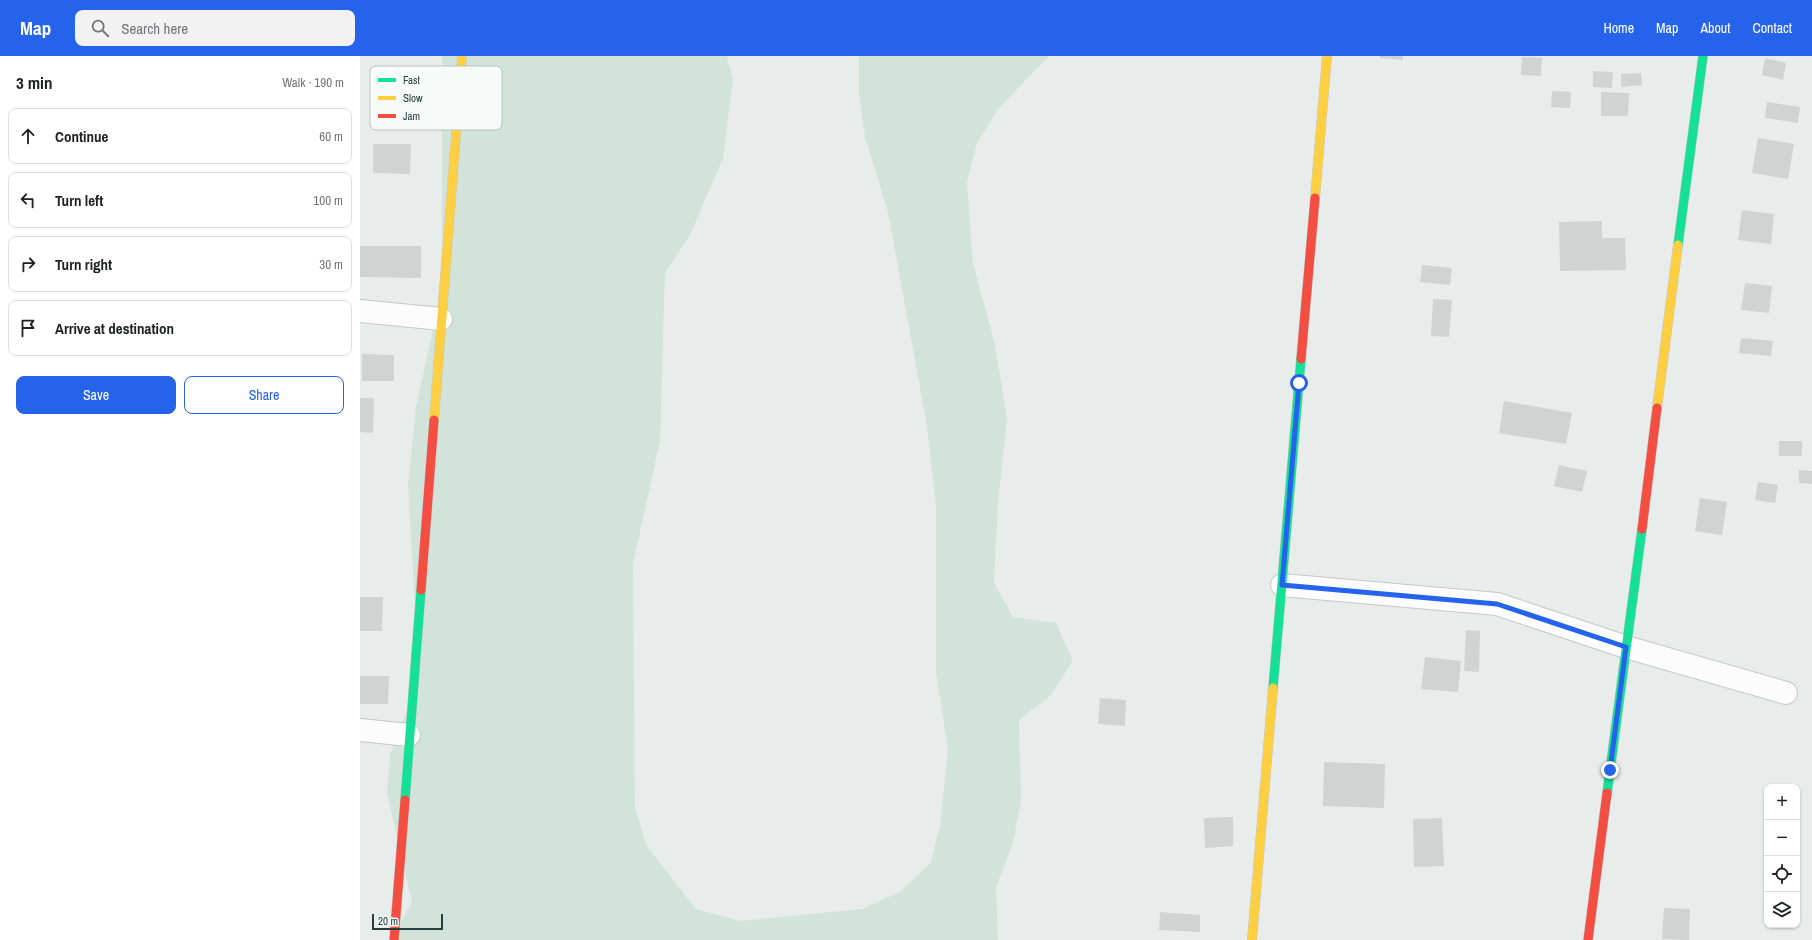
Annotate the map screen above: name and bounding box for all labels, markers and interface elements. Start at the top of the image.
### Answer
search box [75,10,355,46]
text: Map [20,15,51,41]
icon: search [89,17,111,39]
text: Search here [121,18,188,39]
text: Home [1603,19,1634,37]
text: Map [1656,19,1678,37]
text: About [1700,19,1730,37]
text: Contact [1752,19,1792,37]
legend [370,66,502,130]
text: 3 min [16,71,52,94]
text: Fast [403,73,421,87]
text: Walk · 190 m [282,74,344,91]
text: Slow [403,91,423,105]
text: Jam [403,109,420,123]
icon: ahead [17,125,39,147]
text: Continue [55,126,108,147]
text: 60 m [319,128,343,145]
icon: left [17,189,39,211]
text: Turn left [55,190,103,211]
text: 100 m [313,192,343,209]
icon: right [17,253,39,275]
text: Turn right [55,254,112,275]
text: 30 m [319,256,343,273]
icon: arrive [17,317,39,339]
text: Arrive at destination [55,318,174,339]
route start [1290,374,1308,392]
button: Save [16,376,176,414]
button: Share [184,376,344,414]
route end [1601,761,1619,779]
map controls [1764,784,1800,928]
button: + [1764,784,1800,820]
button: − [1764,820,1800,856]
button: locate [1764,856,1800,892]
button: layers [1764,892,1800,928]
scale bar [372,912,443,931]
text: 20 m [378,914,398,928]

